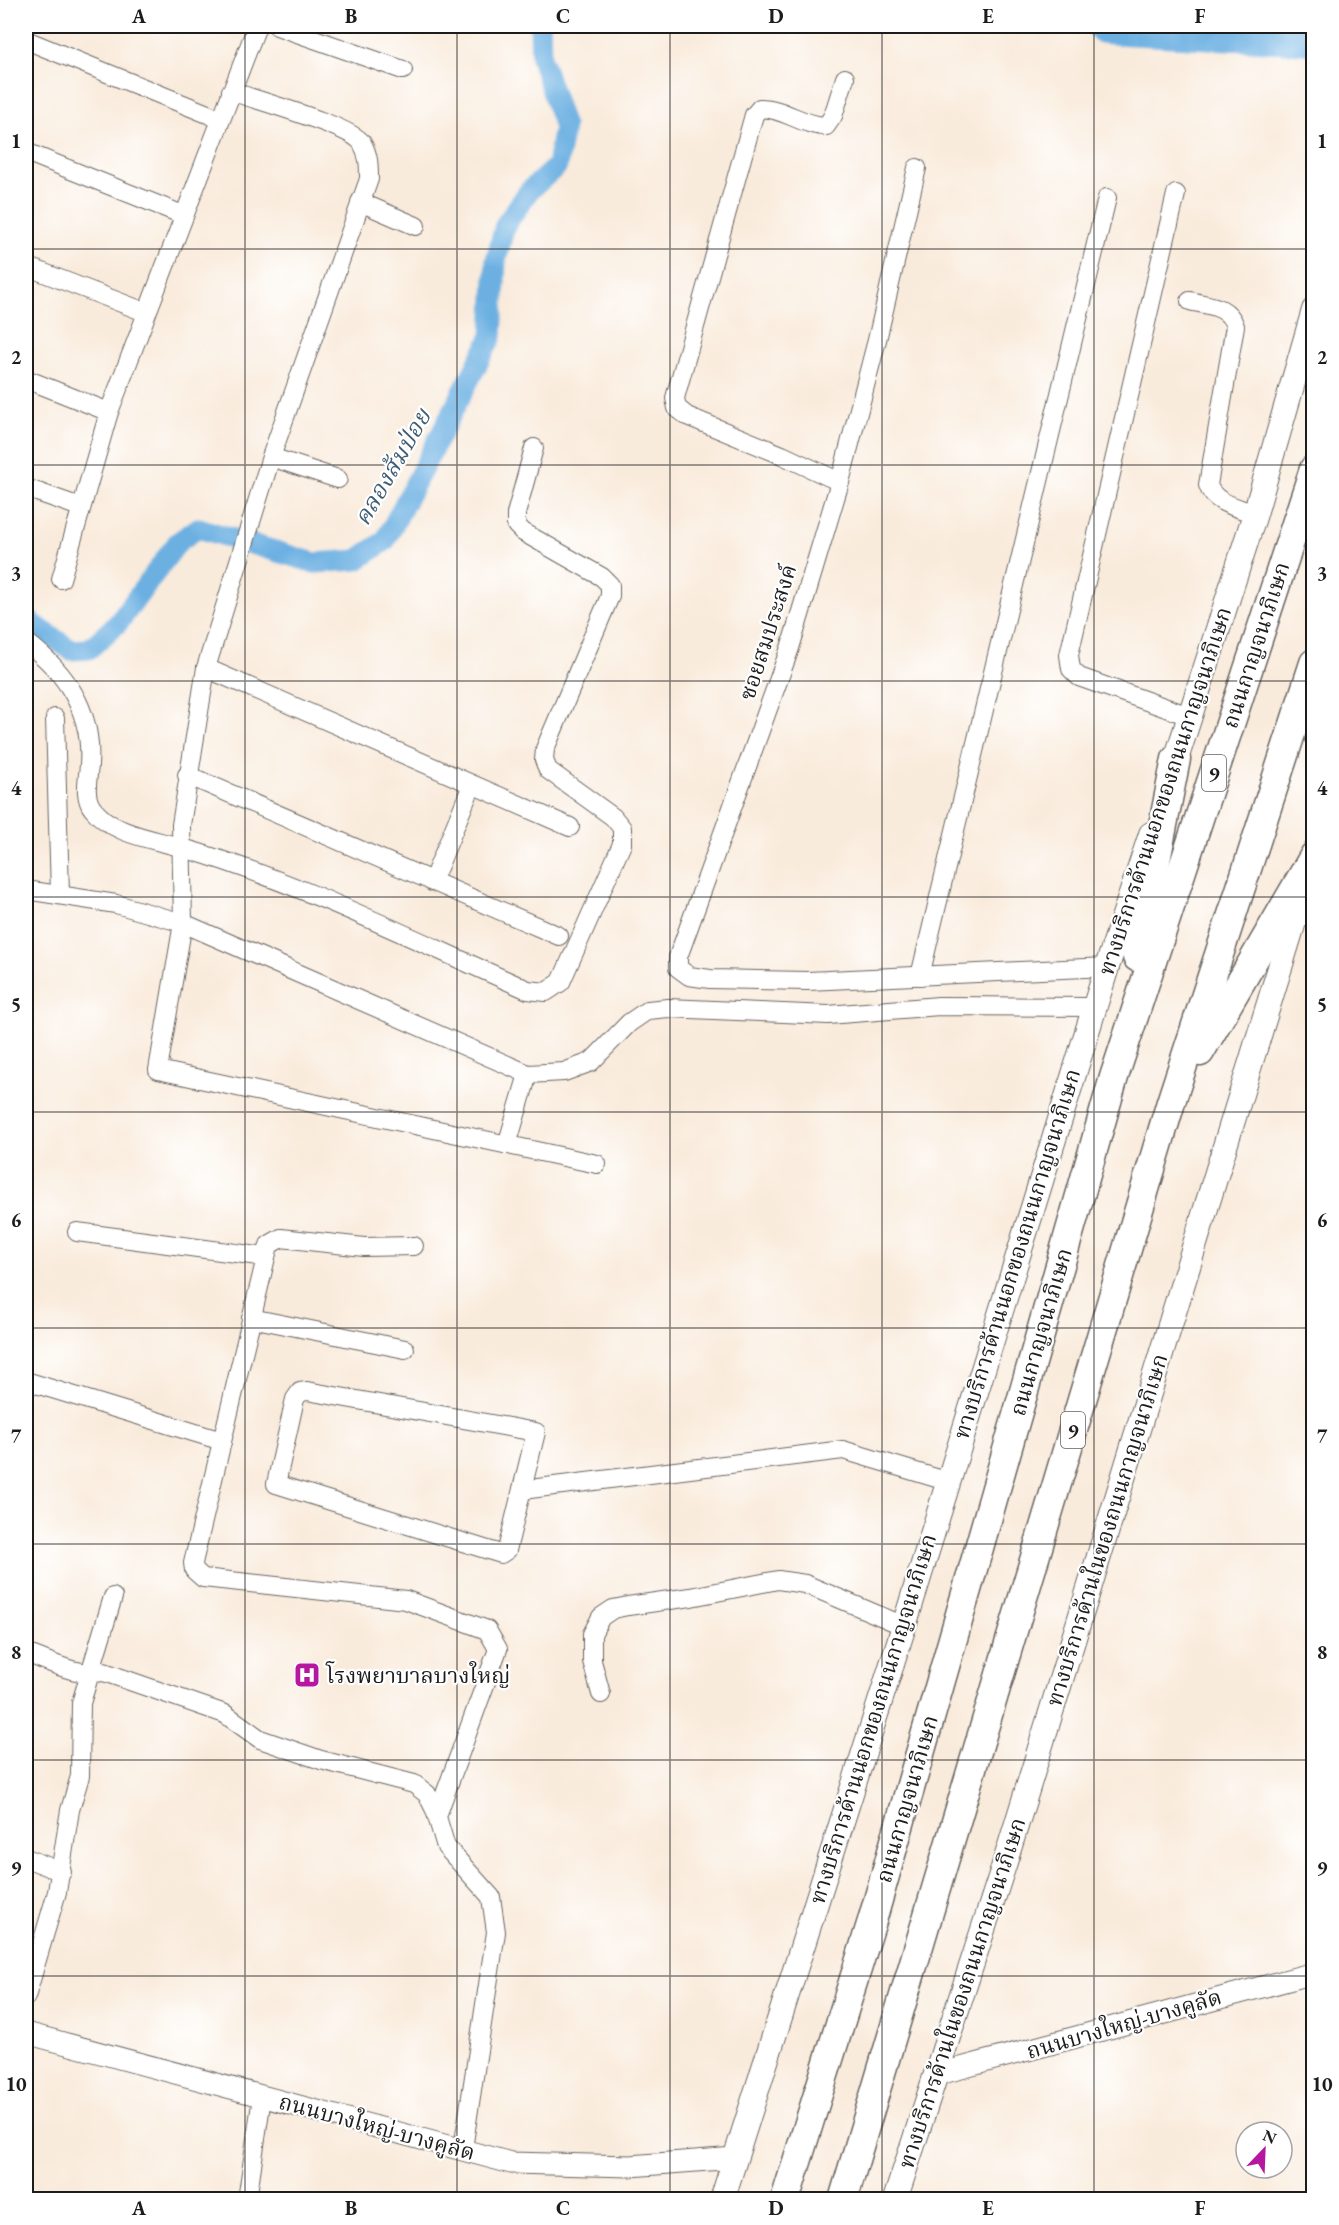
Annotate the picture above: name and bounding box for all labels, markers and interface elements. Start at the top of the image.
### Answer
text: A [131,3,147,29]
text: B [345,3,357,29]
text: C [556,3,570,29]
text: D [768,3,784,29]
text: E [982,3,994,29]
text: F [1195,3,1206,29]
text: 1 [11,128,21,154]
text: 1 [1317,128,1327,154]
text: 2 [11,344,22,370]
text: 2 [1317,344,1328,370]
water label: คลองส้มป่อย [346,402,439,531]
street label: ถนนกาญจนาภิเษก [1215,558,1297,732]
text: 3 [11,560,21,586]
street label: ซอยสมประสงค์ [732,560,804,704]
text: 3 [1317,560,1327,586]
street label: ทางบริการด้านนอกของถนนกาญจนาภิเษก [1092,603,1238,979]
road number: 9 [1202,755,1226,791]
text: 4 [11,775,22,801]
text: 4 [1317,775,1328,801]
text: 5 [11,991,21,1017]
text: 5 [1317,991,1327,1017]
street label: ทางบริการด้านนอกของถนนกาญจนาภิเษก [948,1066,1086,1442]
text: 6 [11,1207,22,1233]
text: 6 [1317,1207,1328,1233]
street label: ถนนกาญจนาภิเษก [1004,1245,1078,1419]
street label: ทางบริการด้านในของถนนกาญจนาภิเษก [1039,1350,1175,1710]
road number: 9 [1061,1412,1085,1448]
text: 7 [11,1423,22,1449]
text: 7 [1317,1423,1328,1449]
street label: ทางบริการด้านนอกของถนนกาญจนาภิเษก [804,1531,942,1907]
text: 8 [11,1639,21,1665]
text: 8 [1317,1639,1327,1665]
hospital icon: โรงพยาบาลบางใหญ่ [292,1660,322,1690]
place label: โรงพยาบาลบางใหญ่ [325,1661,510,1690]
street label: ถนนกาญจนาภิเษก [870,1712,944,1886]
street label: ทางบริการด้านในของถนนกาญจนาภิเษก [891,1814,1033,2172]
text: 9 [11,1855,22,1881]
text: 9 [1317,1855,1328,1881]
street label: ถนนบางใหญ่-บางคูลัด [1023,1982,1225,2066]
text: 10 [5,2071,27,2097]
text: 10 [1311,2071,1333,2097]
street label: ถนนบางใหญ่-บางคูลัด [276,2087,478,2167]
north arrow [1234,2120,1294,2180]
text: N [1260,2124,1280,2149]
text: A [131,2195,147,2221]
text: B [345,2195,357,2221]
text: C [556,2195,570,2221]
text: D [768,2195,784,2221]
text: E [982,2195,994,2221]
text: F [1195,2195,1206,2221]

